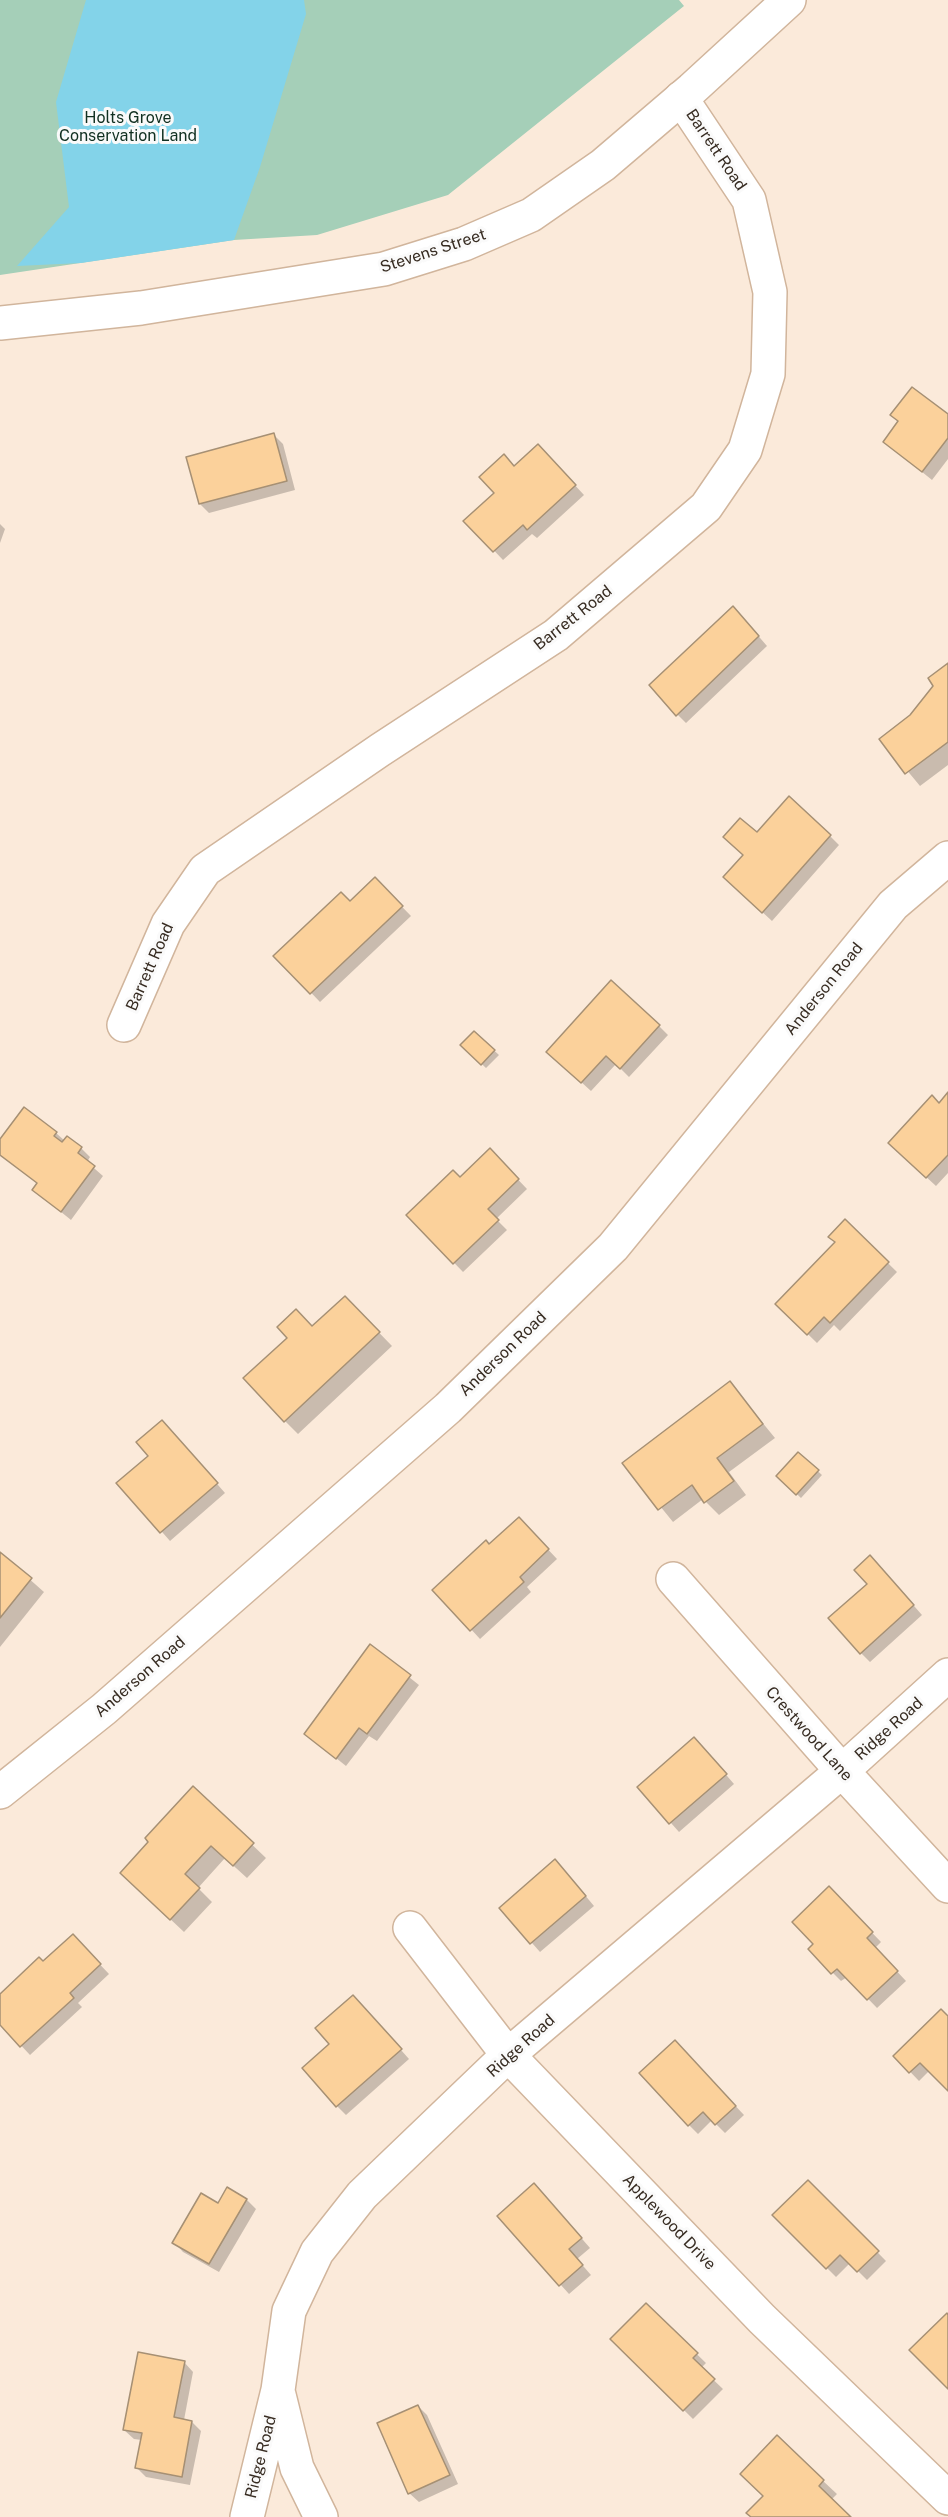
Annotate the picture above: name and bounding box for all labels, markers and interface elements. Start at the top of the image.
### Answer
street label: Barrett Road [682,106,750,194]
park label: Holts Grove Conservation Land [59,108,197,146]
street label: Stevens Street [378,225,488,277]
street label: Barrett Road [530,581,616,655]
street label: Barrett Road [122,920,178,1014]
street label: Anderson Road [781,939,867,1039]
street label: Anderson Road [455,1308,551,1400]
street label: Anderson Road [91,1633,189,1721]
street label: Crestwood Lane [762,1683,856,1785]
street label: Ridge Road [851,1694,927,1764]
street label: Ridge Road [483,2011,559,2081]
street label: Applewood Drive [618,2170,720,2274]
street label: Ridge Road [241,2414,281,2500]

